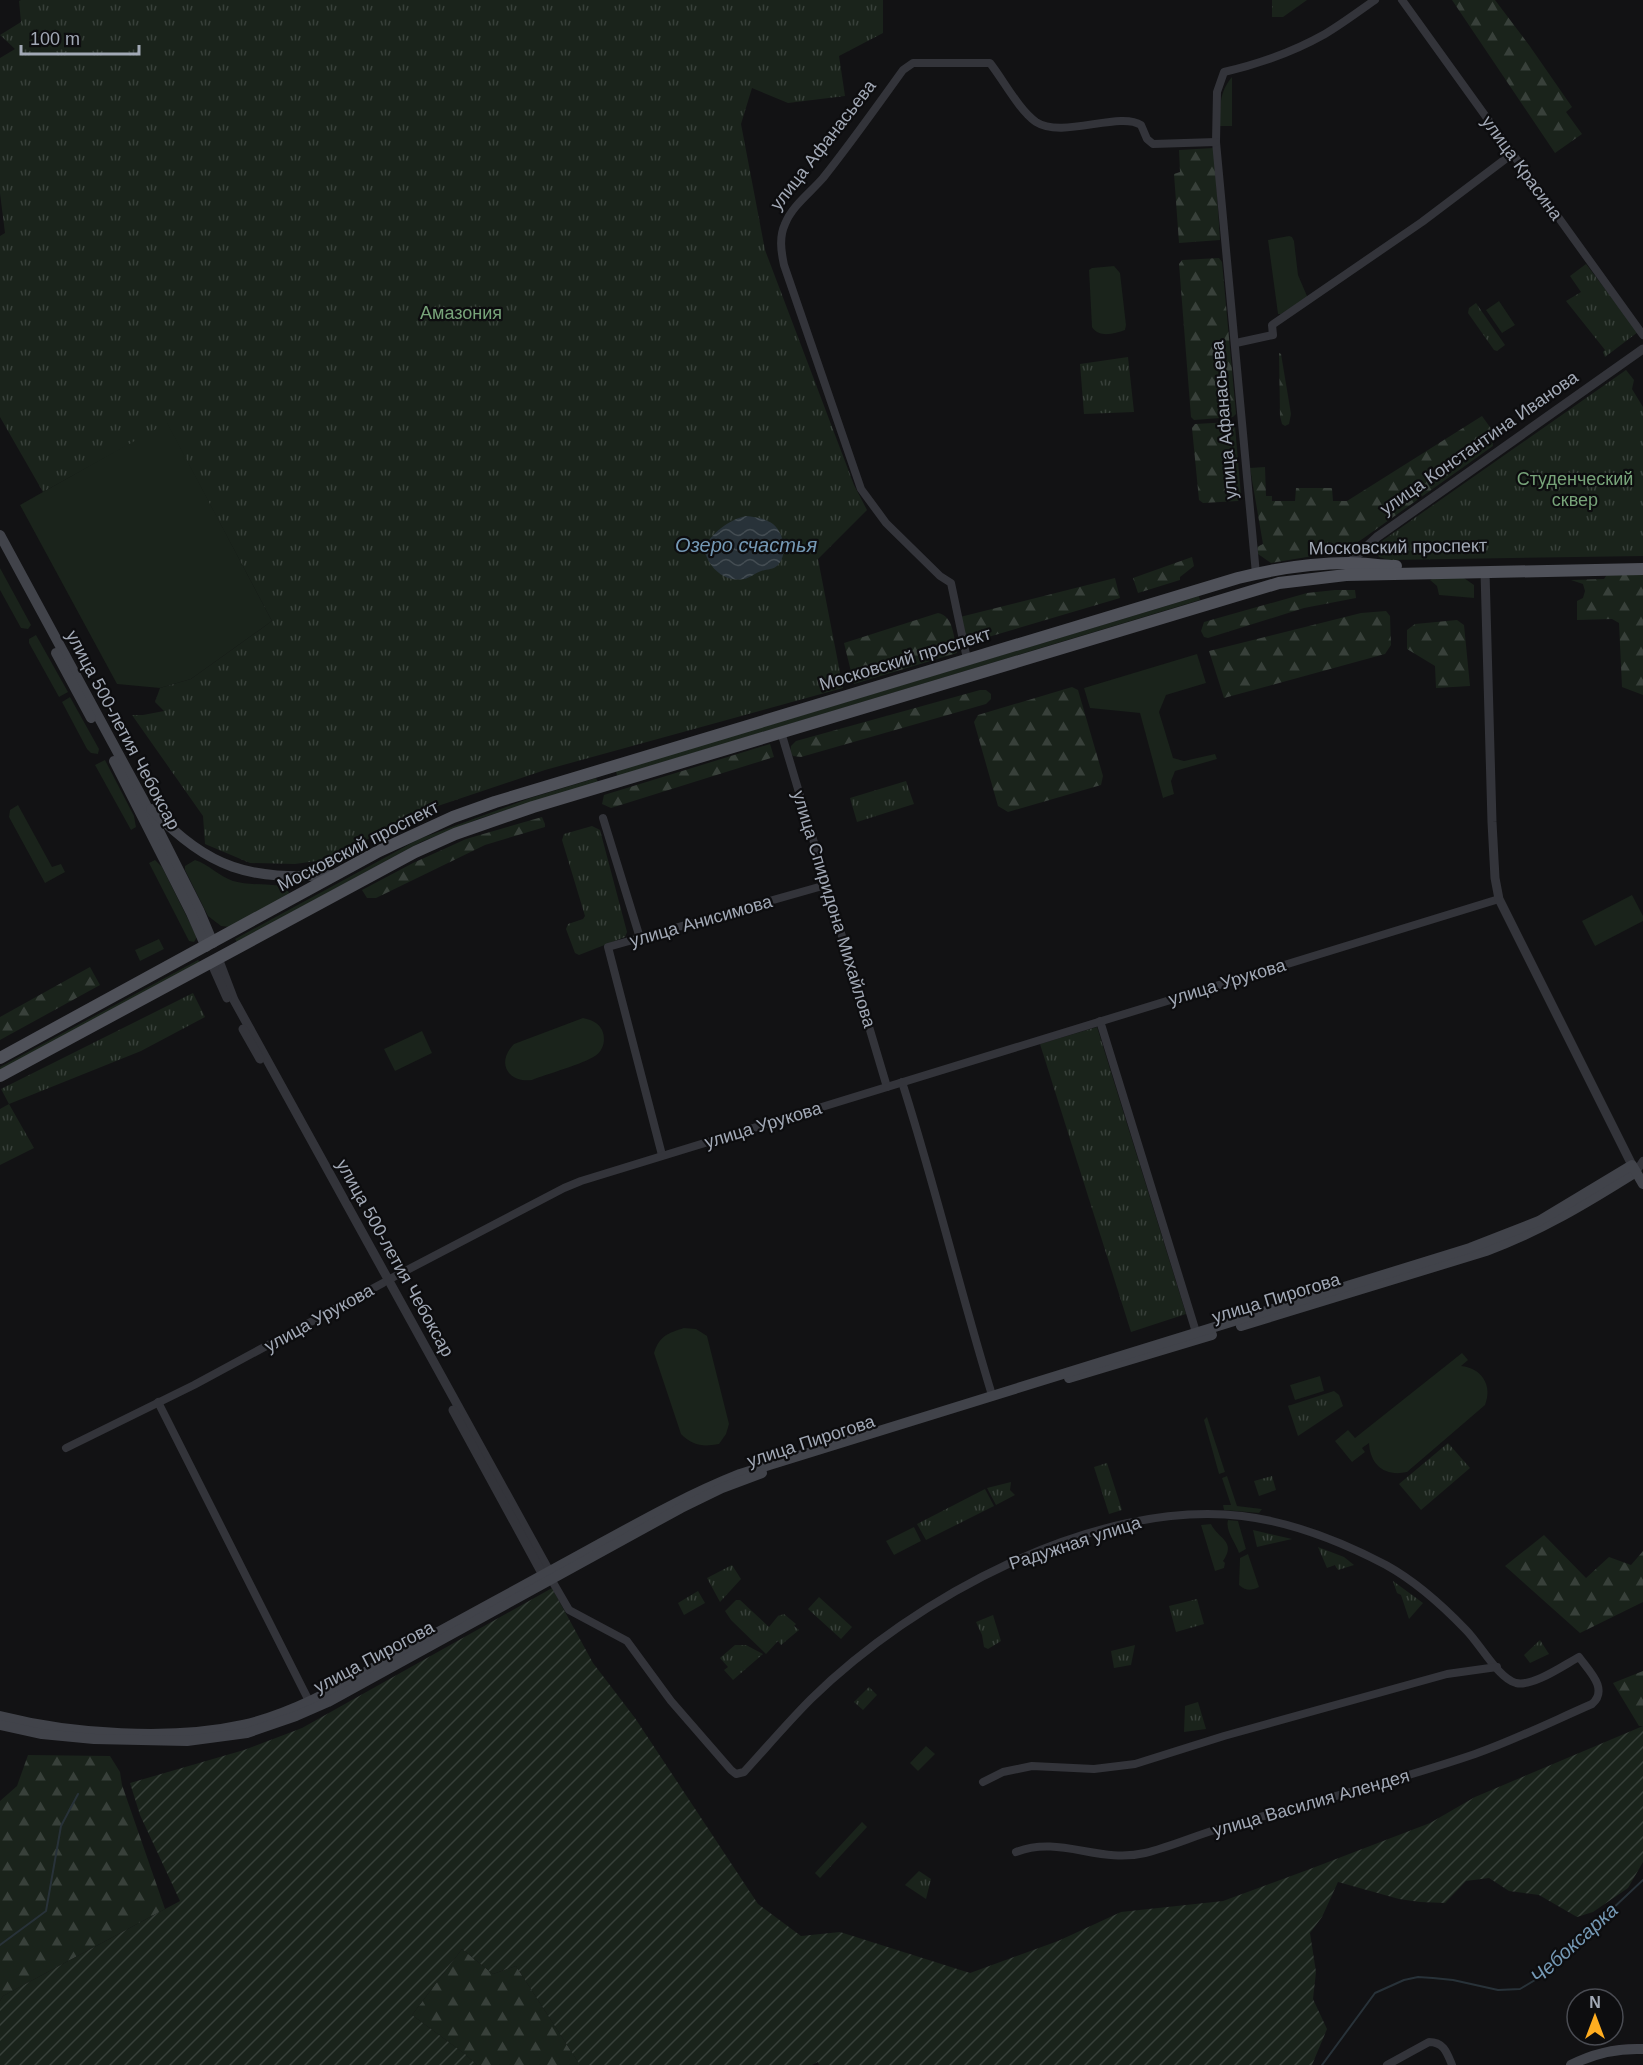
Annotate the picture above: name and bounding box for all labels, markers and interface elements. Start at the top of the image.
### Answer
scale bar [21,18,140,56]
text: 100 m [30,29,80,49]
street label: улица Афанасьева [766,75,880,214]
street label: улица Красина [1477,112,1567,225]
park label: Амазония [420,303,502,323]
street label: улица Афанасьева [1207,339,1241,500]
street label: улица Константина Иванова [1376,366,1583,519]
park label: Студенческий сквер [1517,469,1633,510]
water label: Озеро счастья [675,534,817,556]
street label: Московский проспект [1309,535,1487,559]
street label: Московский проспект [817,623,993,695]
street label: улица 500-летия Чебоксар [62,627,184,833]
street label: улица Спиридона Михайлова [788,788,880,1031]
street label: Московский проспект [274,797,442,895]
street label: улица Анисимова [627,891,776,951]
street label: улица Урукова [1166,954,1289,1009]
street label: улица Урукова [702,1097,825,1152]
street label: улица 500-летия Чебоксар [332,1156,458,1360]
street label: улица Пирогова [1209,1269,1343,1327]
street label: улица Урукова [261,1279,378,1356]
street label: улица Пирогова [745,1411,878,1471]
street label: Радужная улица [1007,1512,1144,1574]
street label: улица Пирогова [311,1616,438,1697]
street label: улица Василия Алендея [1210,1765,1412,1841]
water label: Чебоксарка [1526,1898,1622,1988]
north arrow [1565,1987,1625,2047]
text: N [1589,1994,1601,2011]

